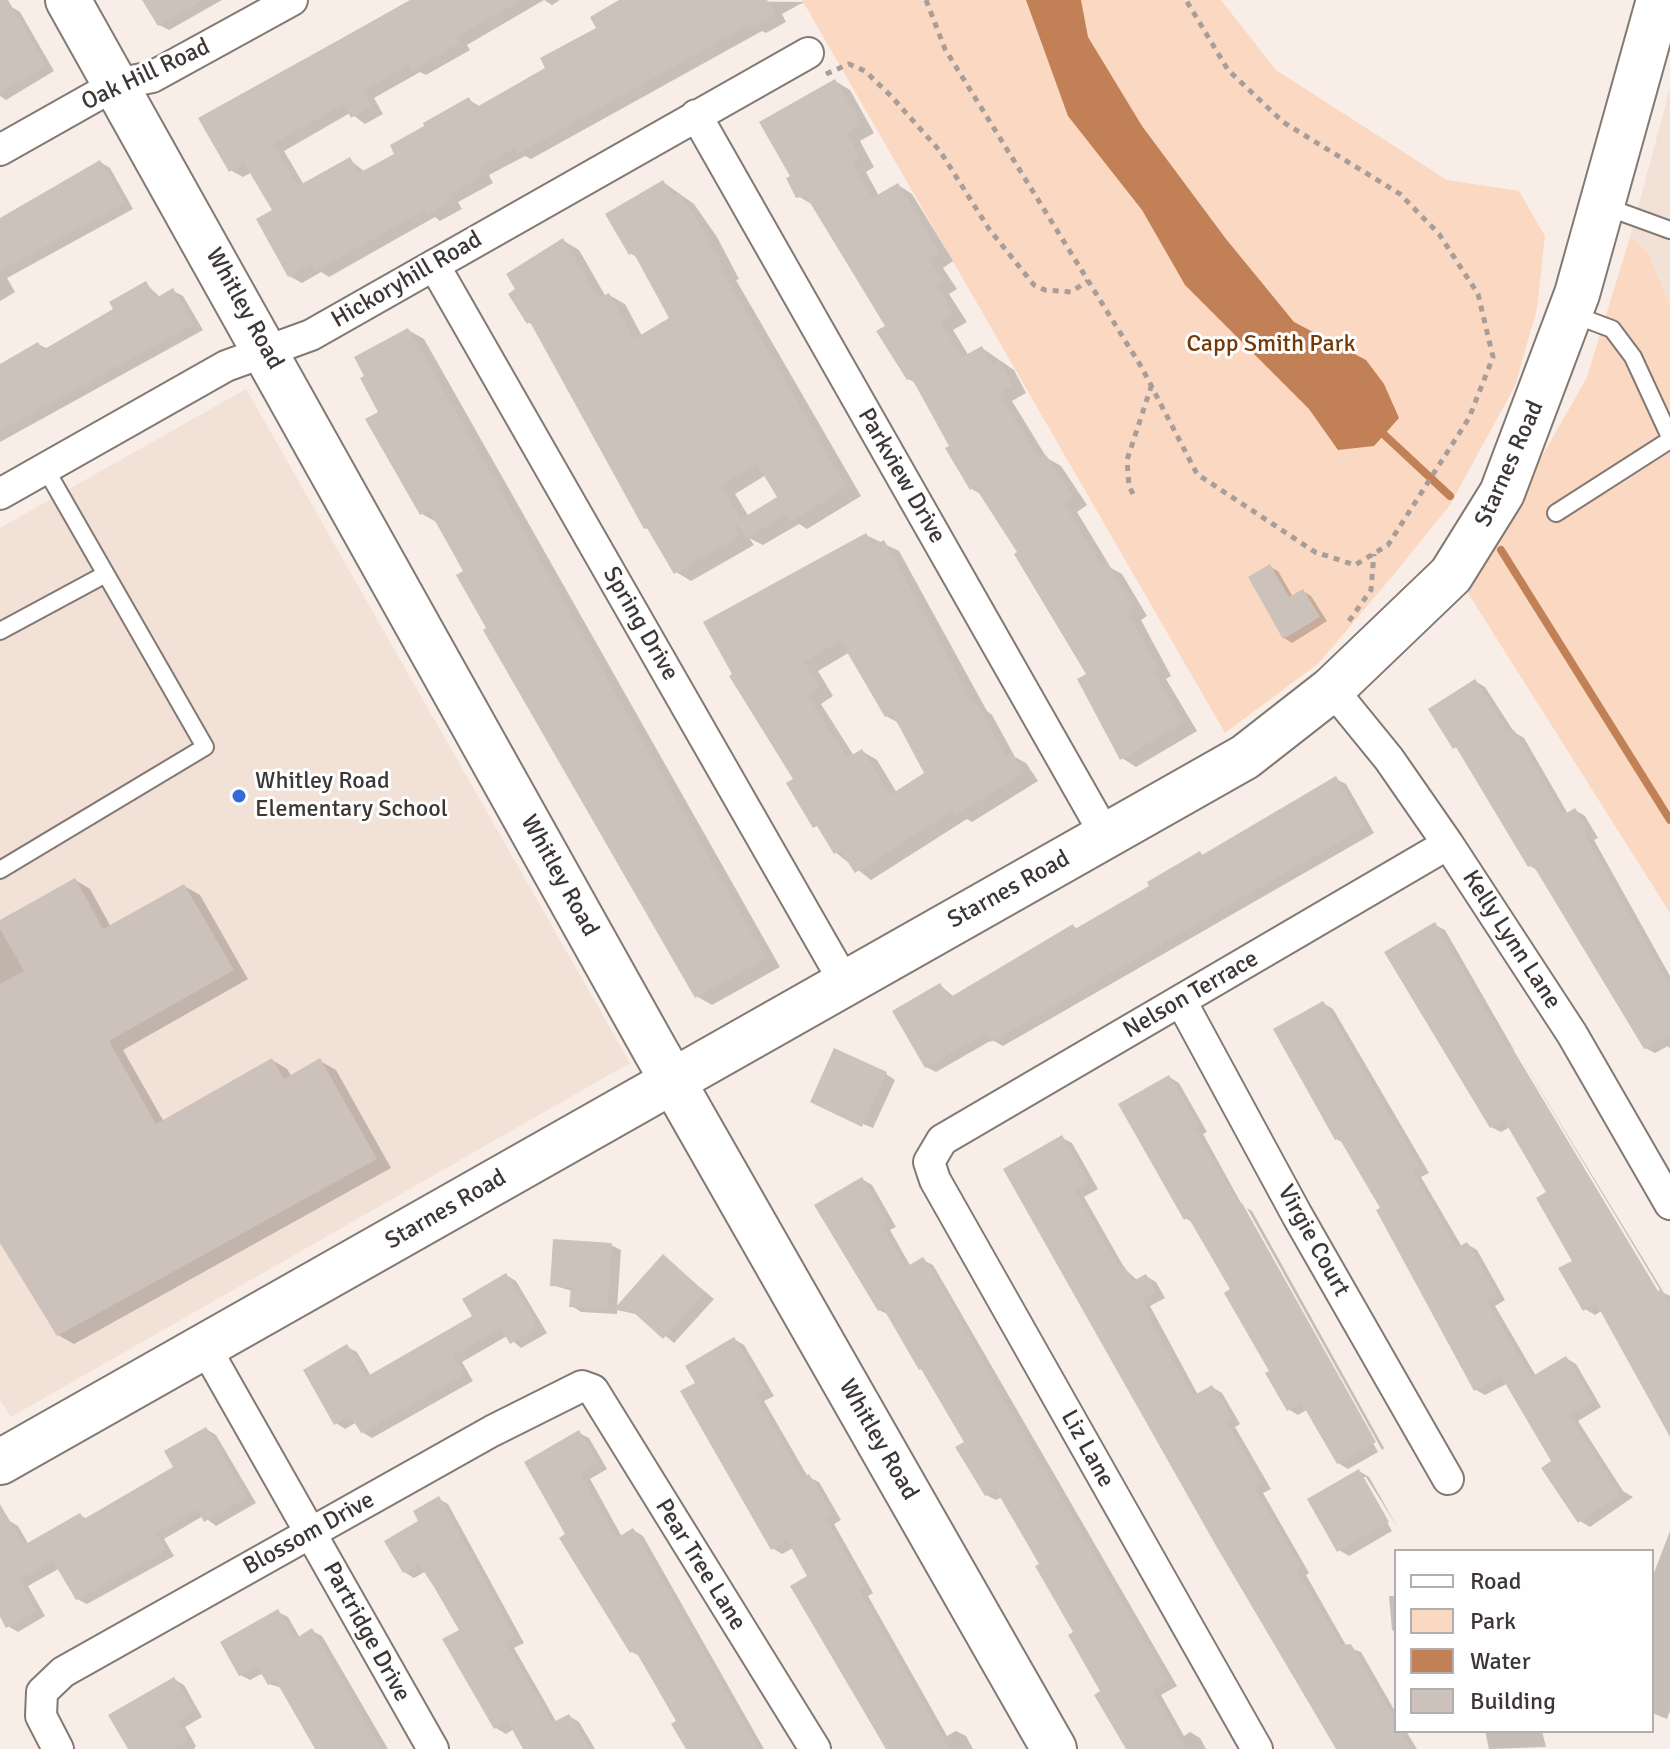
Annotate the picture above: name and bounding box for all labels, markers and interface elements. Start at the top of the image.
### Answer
street label: Oak Hill Road [77,33,215,117]
street label: Hickoryhill Road [327,225,487,335]
street label: Whitley Road [199,243,289,375]
park label: Capp Smith Park [1187,331,1355,359]
street label: Starnes Road [1469,396,1551,532]
street label: Parkview Drive [851,403,951,549]
street label: Spring Drive [596,562,684,686]
place label: Whitley Road Elementary School [255,768,448,824]
marker: Whitley Road Elementary School [230,787,248,805]
street label: Whitley Road [514,810,604,942]
street label: Starnes Road [943,845,1075,935]
street label: Kelly Lynn Lane [1455,865,1567,1015]
street label: Nelson Terrace [1118,945,1264,1045]
street label: Starnes Road [380,1164,512,1256]
street label: Virgie Court [1271,1180,1355,1302]
street label: Whitley Road [832,1375,924,1505]
street label: Liz Lane [1054,1405,1120,1493]
street label: Blossom Drive [238,1486,380,1582]
street label: Pear Tree Lane [648,1494,752,1636]
legend [1394,1549,1654,1733]
street label: Partridge Drive [316,1557,416,1707]
text: Road [1470,1566,1521,1596]
text: Park [1470,1606,1516,1636]
text: Water [1470,1646,1530,1676]
text: Building [1470,1686,1556,1716]

